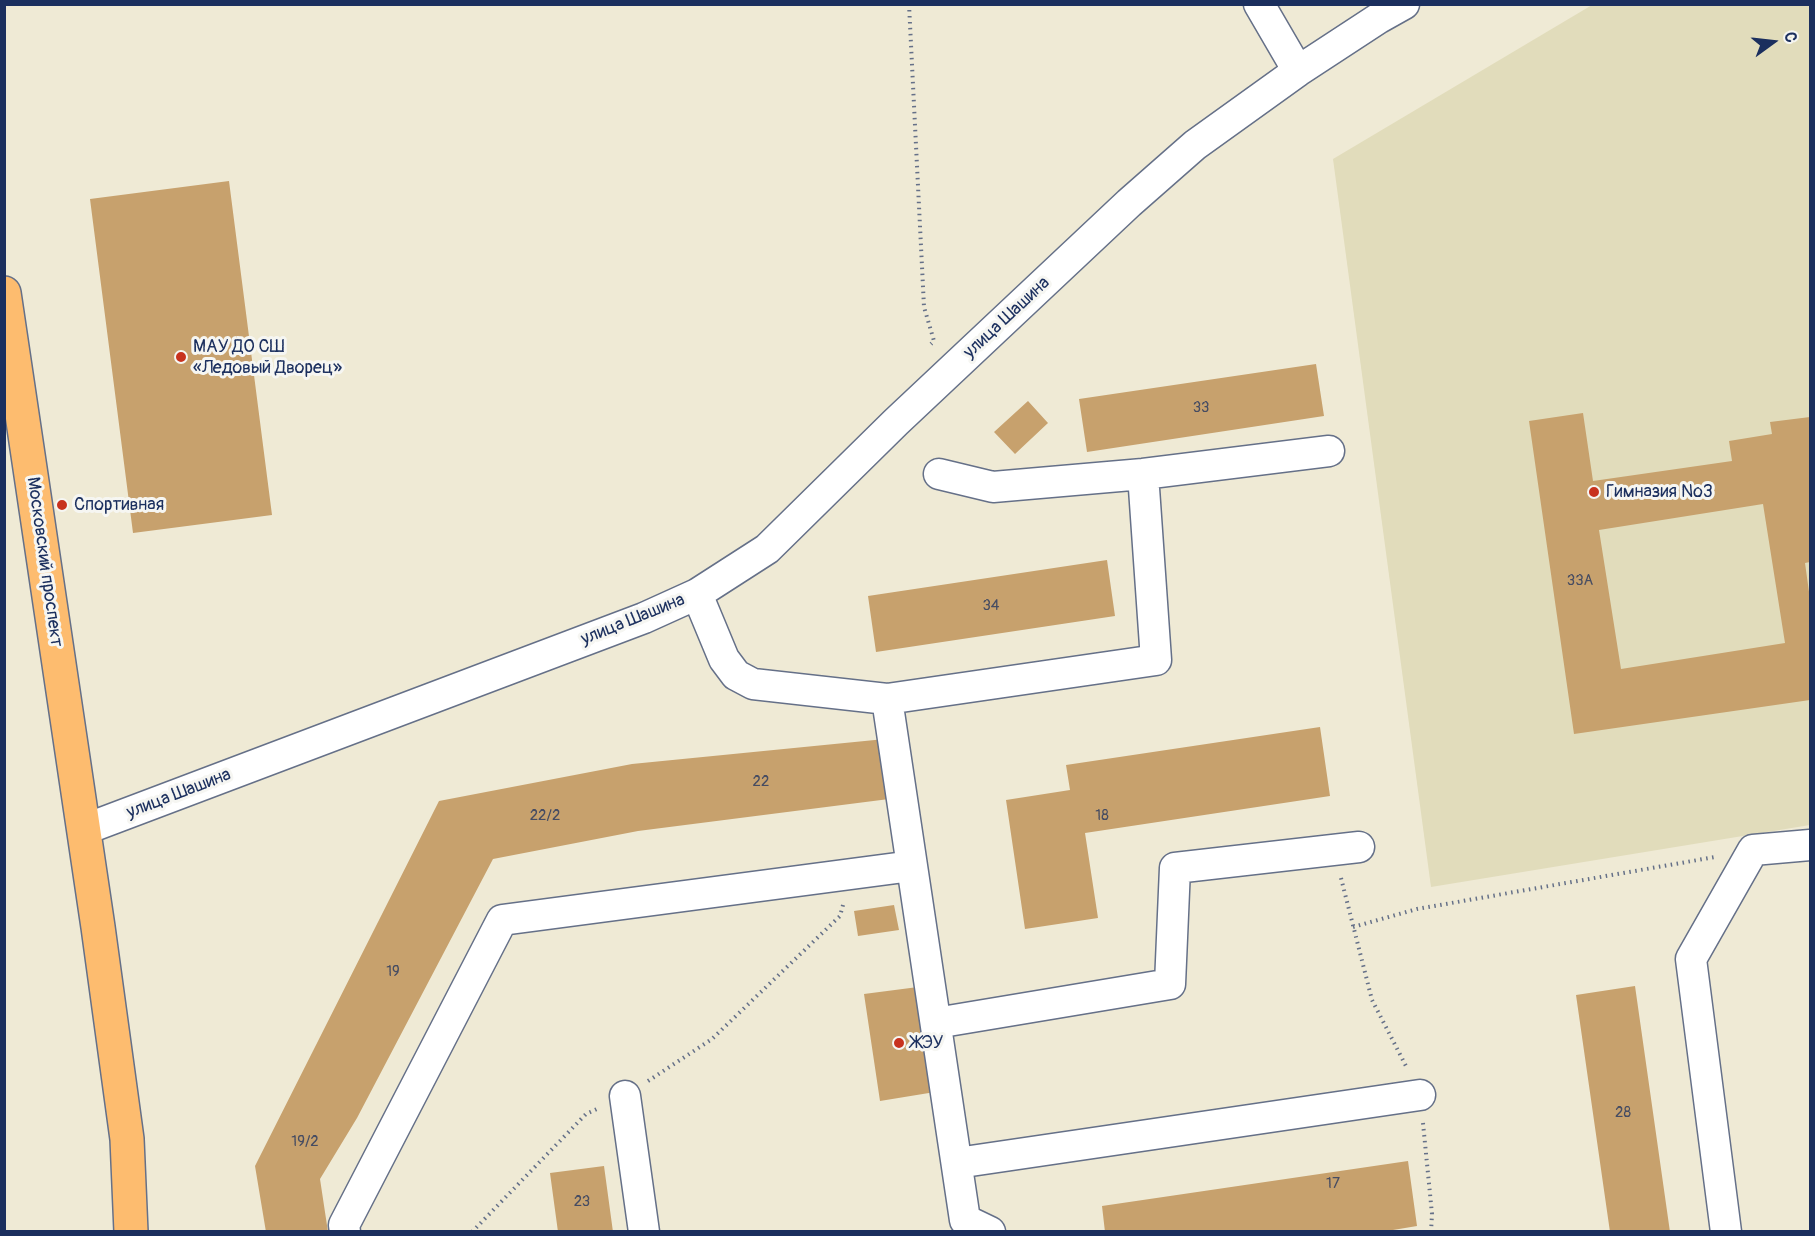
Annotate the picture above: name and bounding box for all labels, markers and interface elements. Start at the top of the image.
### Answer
north arrow [1743,12,1803,72]
text: С [1779,30,1801,45]
street label: улица Шашина [959,273,1055,363]
place label: МАУ ДО СШ «Ледовый Дворец» [193,336,342,378]
marker: МАУ ДО СШ «Ледовый Дворец» [174,350,188,364]
house number: 33 [1193,399,1209,417]
street label: Московский проспект [21,476,67,648]
place label: Гимназия №3 [1606,481,1713,503]
marker: Гимназия №3 [1587,485,1601,499]
place label: Спортивная [74,494,164,516]
marker: Спортивная [55,498,69,512]
house number: 33А [1567,572,1593,590]
street label: улица Шашина [578,589,688,651]
house number: 34 [982,597,1000,615]
street label: улица Шашина [124,764,234,824]
house number: 22 [753,773,769,791]
house number: 22/2 [530,807,560,825]
house number: 18 [1095,807,1109,825]
house number: 19 [386,963,400,981]
place label: ЖЭУ [911,1032,943,1054]
marker: ЖЭУ [892,1036,906,1050]
house number: 28 [1615,1104,1631,1122]
house number: 19/2 [291,1133,319,1151]
house number: 17 [1326,1175,1340,1193]
house number: 23 [574,1193,590,1211]

